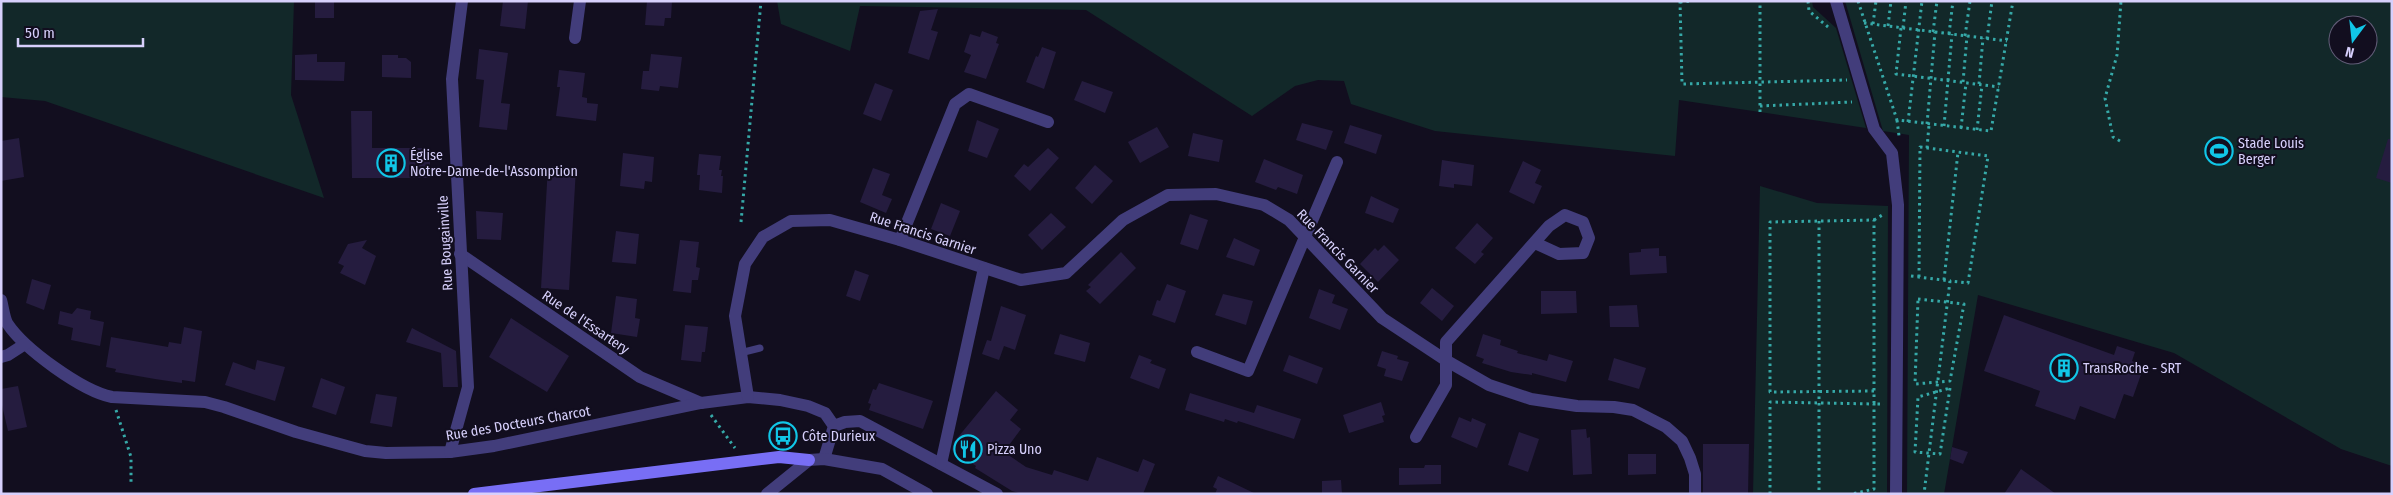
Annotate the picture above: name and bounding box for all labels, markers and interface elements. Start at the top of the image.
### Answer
scale bar [18,15,142,47]
north arrow [2328,15,2378,65]
text: 50 m [25,24,55,42]
text: N [2344,43,2356,61]
place label: Stade Louis Berger [2238,135,2304,168]
sports icon: Stade Louis Berger [2204,136,2234,166]
place label: Église Notre-Dame-de-l'Assomption [410,146,578,180]
building icon: Église Notre-Dame-de-l'Assomption [376,148,406,178]
street label: Rue Bougainville [435,195,456,291]
street label: Rue Francis Garnier [1293,206,1382,297]
street label: Rue Francis Garnier [868,208,978,259]
street label: Rue de l'Essartery [539,287,633,358]
building icon: TransRoche - SRT [2049,353,2079,383]
place label: TransRoche - SRT [2083,360,2182,377]
street label: Rue des Docteurs Charcot [445,402,592,445]
bus stop icon: Côte Durieux [768,421,798,451]
place label: Côte Durieux [802,428,876,445]
restaurant icon: Pizza Uno [953,434,983,464]
place label: Pizza Uno [987,441,1042,458]

